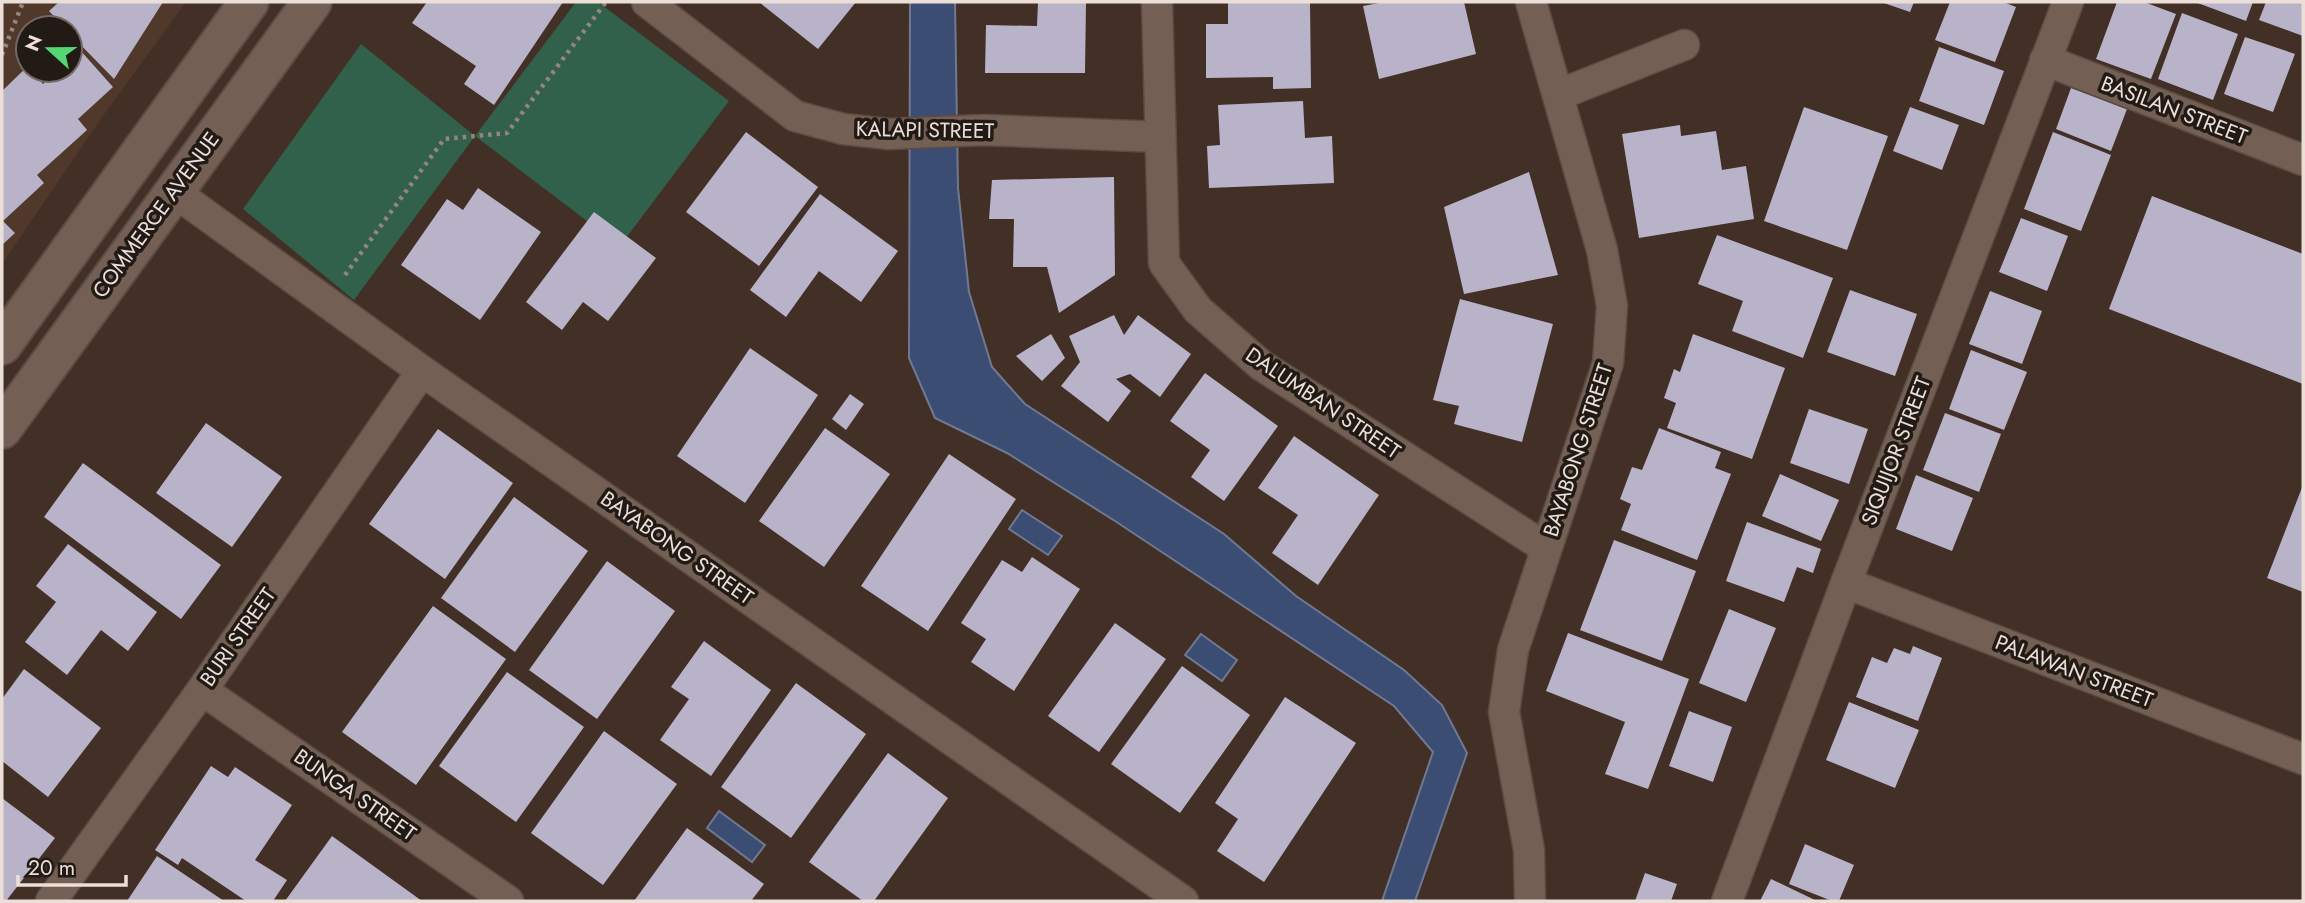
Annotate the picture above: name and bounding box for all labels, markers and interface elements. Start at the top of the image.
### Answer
north arrow [14,14,84,84]
text: N [18,31,49,55]
street label: BASILAN STREET [2097,68,2252,152]
street label: KALAPI STREET [855,114,995,146]
street label: COMMERCE AVENUE [85,126,227,304]
street label: DALUMBAN STREET [1240,340,1407,466]
street label: BAYABONG STREET [1536,359,1620,540]
street label: SIQUIJOR STREET [1854,372,1938,530]
street label: BAYABONG STREET [595,484,760,612]
street label: BURI STREET [193,582,283,692]
street label: PALAWAN STREET [1991,627,2157,715]
street label: BUNGA STREET [288,742,422,848]
scale bar [18,844,126,888]
text: 20 m [28,853,75,883]

